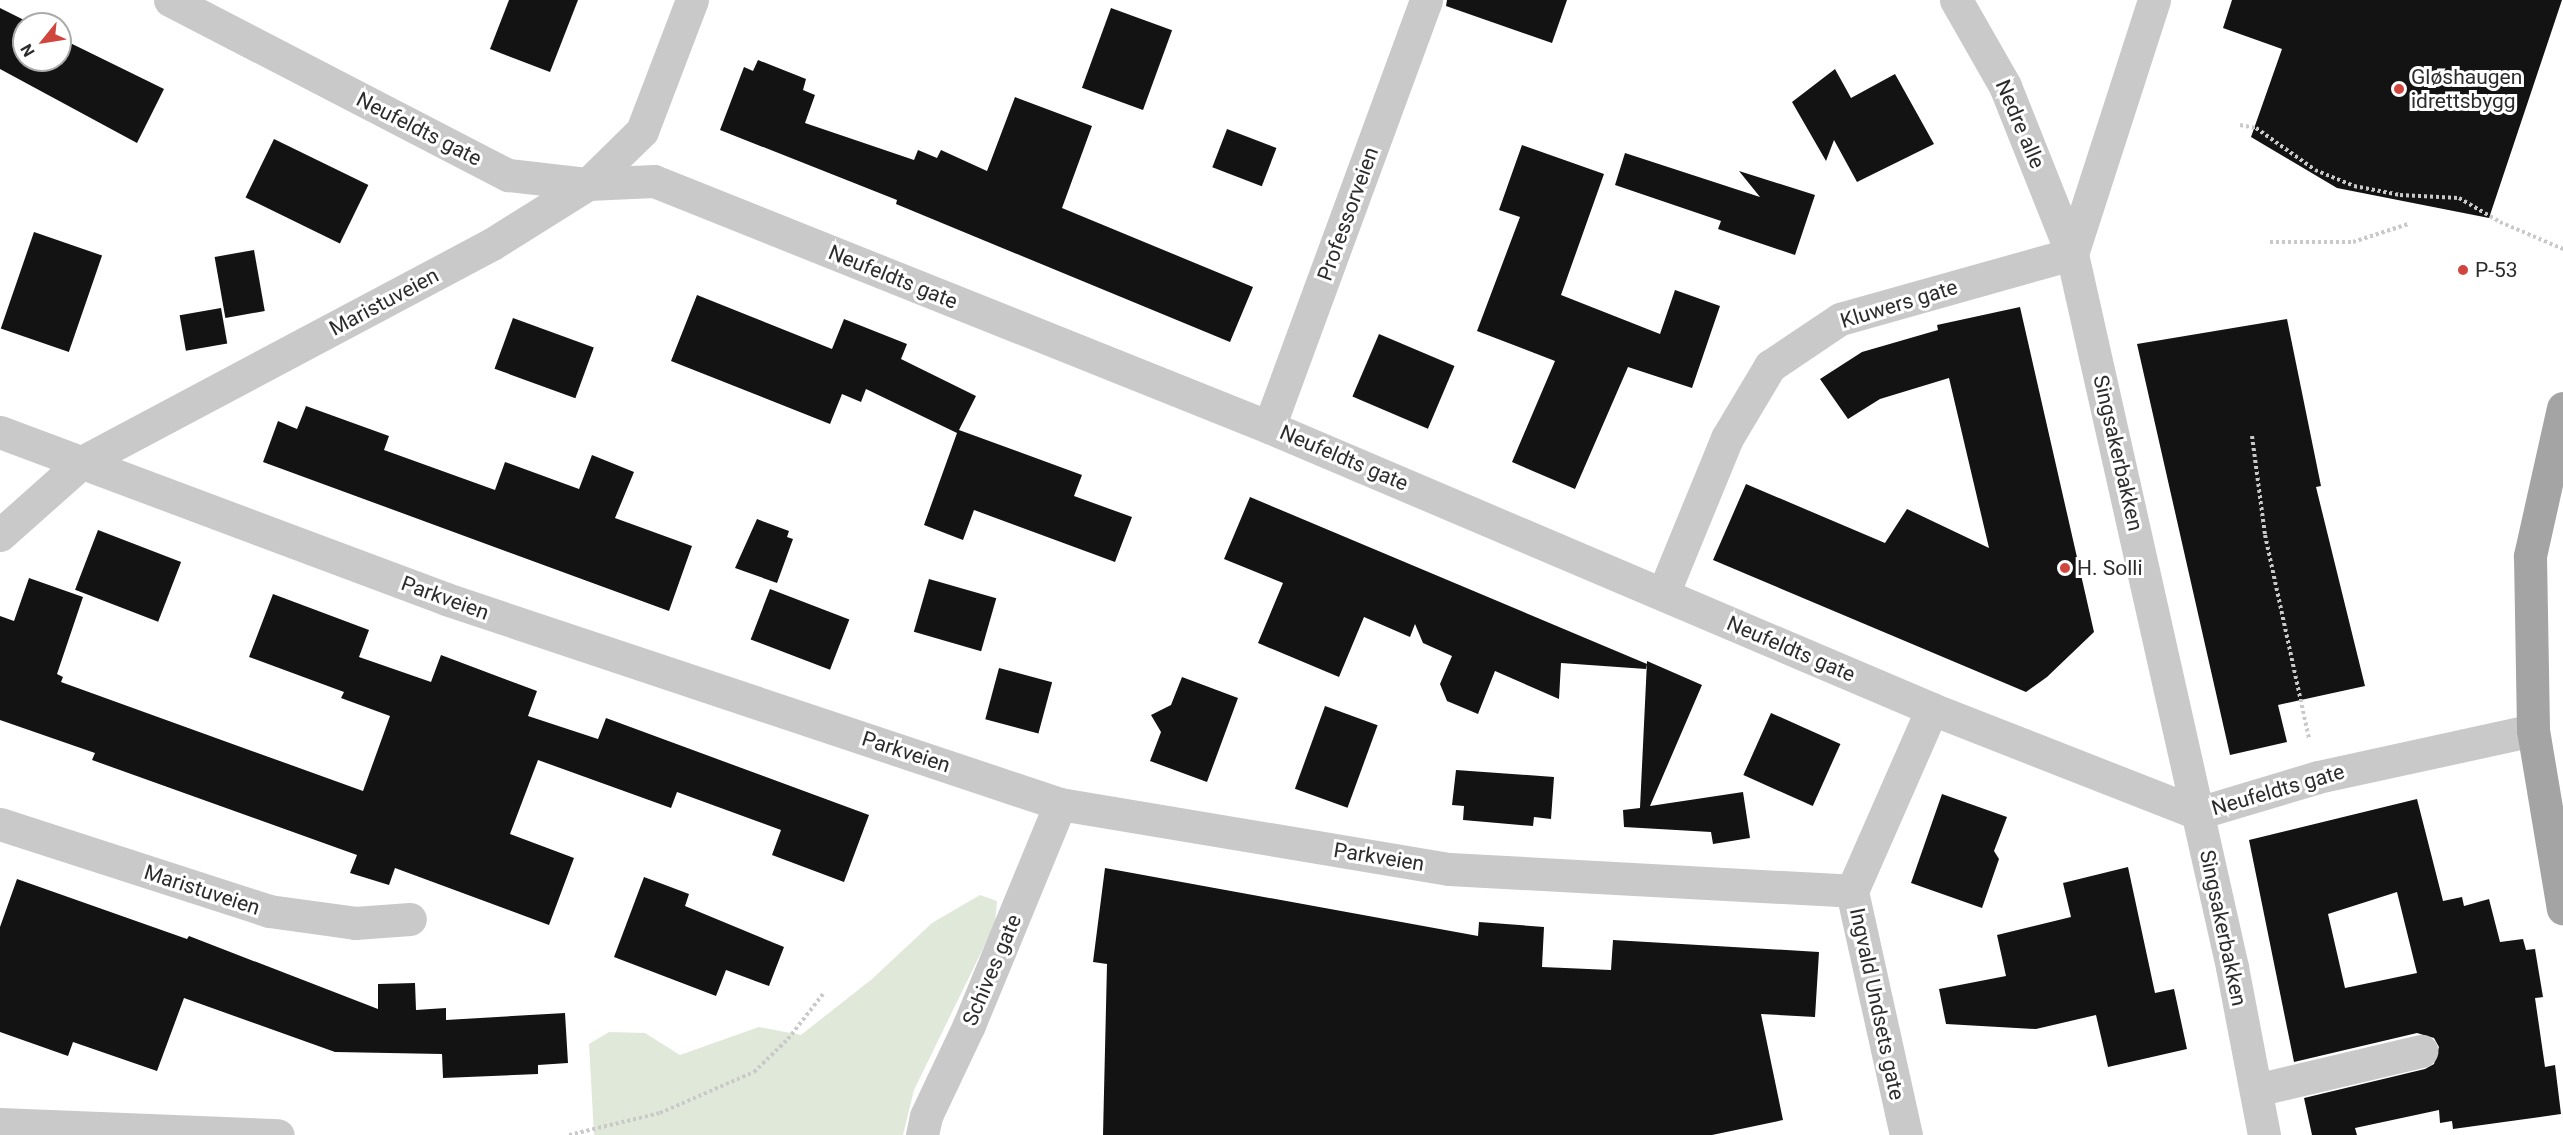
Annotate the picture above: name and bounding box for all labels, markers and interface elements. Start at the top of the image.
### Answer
north arrow [12,12,72,72]
text: N [17,41,39,60]
place label: Gløshaugen idrettsbygg [2411,64,2522,114]
street label: Nedre alle [1990,76,2050,172]
marker: Gløshaugen idrettsbygg [2392,82,2406,96]
street label: Neufeldts gate [352,87,486,171]
street label: Professorveien [1312,144,1384,284]
street label: Neufeldts gate [825,240,961,314]
place label: P-53 [2475,257,2518,283]
street label: Maristuveien [325,263,443,341]
marker: P-53 [2456,263,2470,277]
street label: Kluwers gate [1837,274,1961,334]
street label: Singsakerbakken [2088,373,2148,533]
street label: Neufeldts gate [1276,420,1412,496]
place label: H. Solli [2077,555,2142,581]
marker: H. Solli [2058,561,2072,575]
street label: Parkveien [398,571,492,625]
street label: Neufeldts gate [1723,611,1859,687]
street label: Parkveien [859,726,953,778]
street label: Neufeldts gate [2209,759,2347,821]
street label: Parkveien [1332,837,1426,877]
street label: Singsakerbakken [2194,848,2252,1008]
street label: Maristuveien [141,859,263,921]
street label: Ingvald Undsets gate [1844,906,1910,1102]
street label: Schives gate [957,911,1027,1029]

